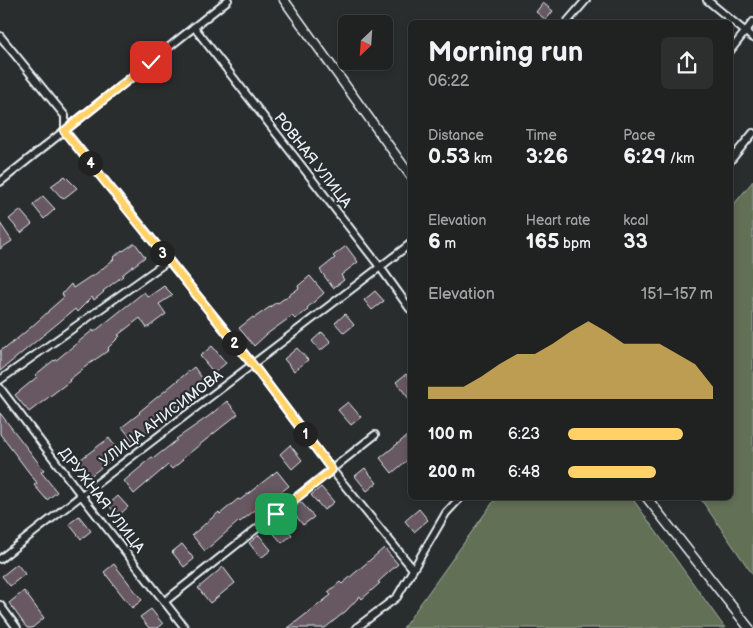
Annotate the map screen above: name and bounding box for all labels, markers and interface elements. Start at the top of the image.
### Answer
north arrow [338,15,392,70]
map controls [338,15,393,70]
text: Morning run [428,36,583,69]
button: share [661,37,713,89]
pin [130,41,172,83]
icon: check [137,48,165,76]
text: 06:22 [428,72,469,91]
street label: РОВНАЯ УЛИЦА [270,109,356,212]
text: Distance [428,127,484,144]
text: Time [526,127,557,144]
text: Pace [623,127,655,144]
text: 0.53 [428,144,470,169]
text: 3:26 [526,144,568,169]
text: 6:29 [623,144,666,169]
pin: 4 [78,150,102,176]
text: km [470,150,492,167]
text: /km [666,150,695,167]
text: 4 [86,155,95,172]
text: Elevation [428,212,486,229]
text: Heart rate [526,212,590,229]
text: kcal [623,212,648,229]
text: 6 [428,229,441,254]
text: 165 [526,229,559,254]
text: 33 [623,229,648,254]
text: m [441,235,456,252]
text: bpm [559,235,591,252]
pin: 3 [150,240,174,266]
text: 3 [158,245,167,262]
text: Elevation [428,285,495,304]
text: 151–157 m [641,285,713,304]
pin: 2 [222,330,246,356]
text: 2 [230,335,239,352]
street label: УЛИЦА АНИСИМОВА [96,365,227,471]
pin: 1 [292,422,318,446]
text: 100 m [428,425,473,444]
text: 6:23 [508,425,540,444]
text: 1 [303,426,308,443]
street label: ДРУЖНАЯ УЛИЦА [54,444,149,558]
text: 200 m [428,463,475,482]
text: 6:48 [508,463,540,482]
pin [255,493,297,535]
icon: arrive [262,500,290,528]

